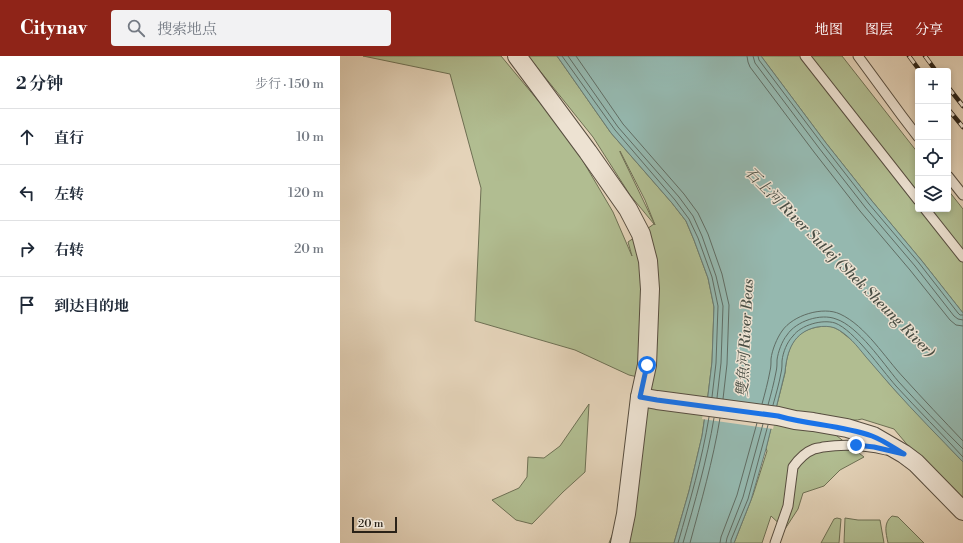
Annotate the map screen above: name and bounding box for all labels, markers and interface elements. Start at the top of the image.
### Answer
search box [111,10,391,46]
text: Citynav [20,16,87,40]
icon: search [125,17,147,39]
text: 搜索地点 [157,20,217,39]
text: 地图 [815,21,843,39]
text: 图层 [865,21,893,39]
text: 分享 [915,21,943,39]
map controls [915,68,951,212]
button: + [915,68,951,104]
text: 2 分钟 [16,73,63,95]
text: 步行 · 150 m [255,76,324,92]
button: − [915,104,951,140]
icon: ahead [16,126,38,148]
text: 直行 [54,129,84,148]
text: 10 m [296,129,324,145]
button: locate [915,140,951,176]
water label: 石上河 River Sutlej (Shek Sheung River) [741,163,939,362]
button: layers [915,176,951,212]
icon: left [16,182,38,204]
text: 左转 [54,185,84,204]
text: 120 m [288,185,324,201]
icon: right [16,238,38,260]
text: 右转 [54,241,84,260]
text: 20 m [294,241,324,257]
water label: 雙魚河 River Beas [733,278,758,398]
icon: arrive [16,294,38,316]
text: 到达目的地 [54,297,129,316]
route start [638,356,656,374]
route end [847,436,865,454]
scale bar [352,515,397,534]
text: 20 m [358,517,383,531]

